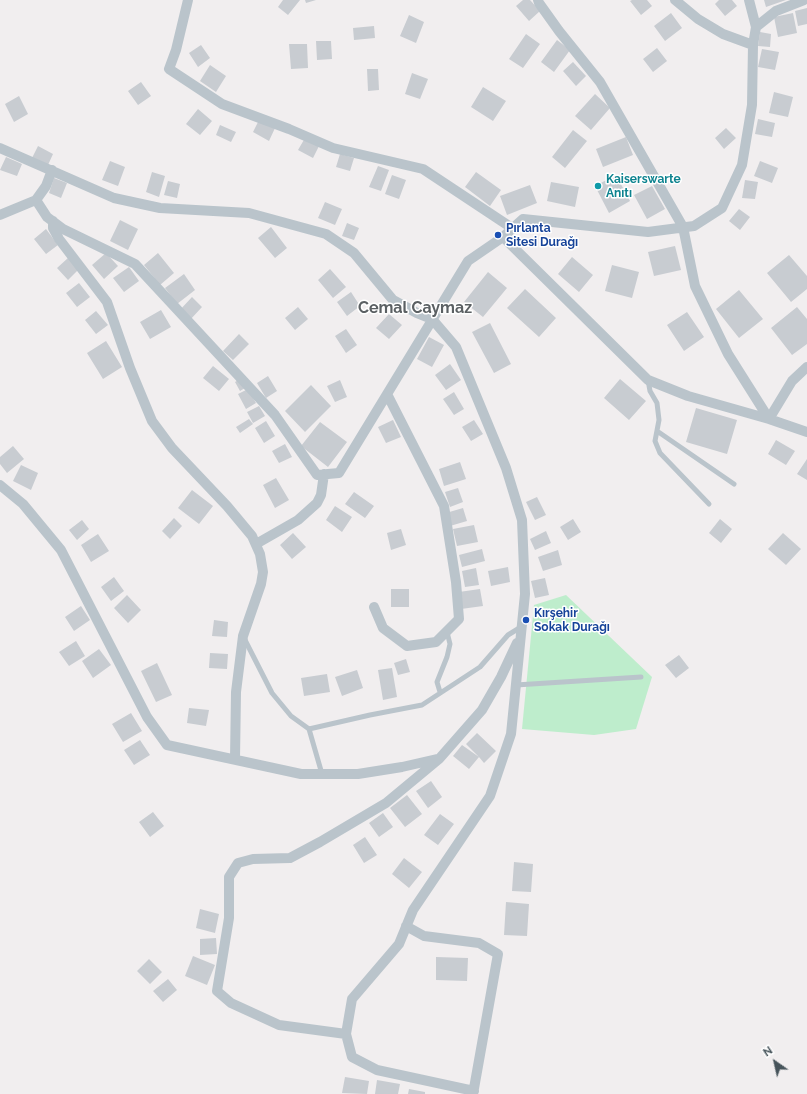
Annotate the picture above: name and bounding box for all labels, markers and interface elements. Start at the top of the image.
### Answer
place label: Kaiserswarte Anıtı [606,172,681,200]
marker: Kaiserswarte Anıtı [593,181,603,191]
place label: Pırlanta Sitesi Durağı [506,221,578,249]
marker: Pırlanta Sitesi Durağı [493,230,503,240]
district label: Cemal Caymaz [358,298,472,318]
place label: Kırşehir Sokak Durağı [534,606,610,634]
marker: Kırşehir Sokak Durağı [521,615,531,625]
north arrow [755,1042,795,1082]
text: N [761,1044,775,1059]

